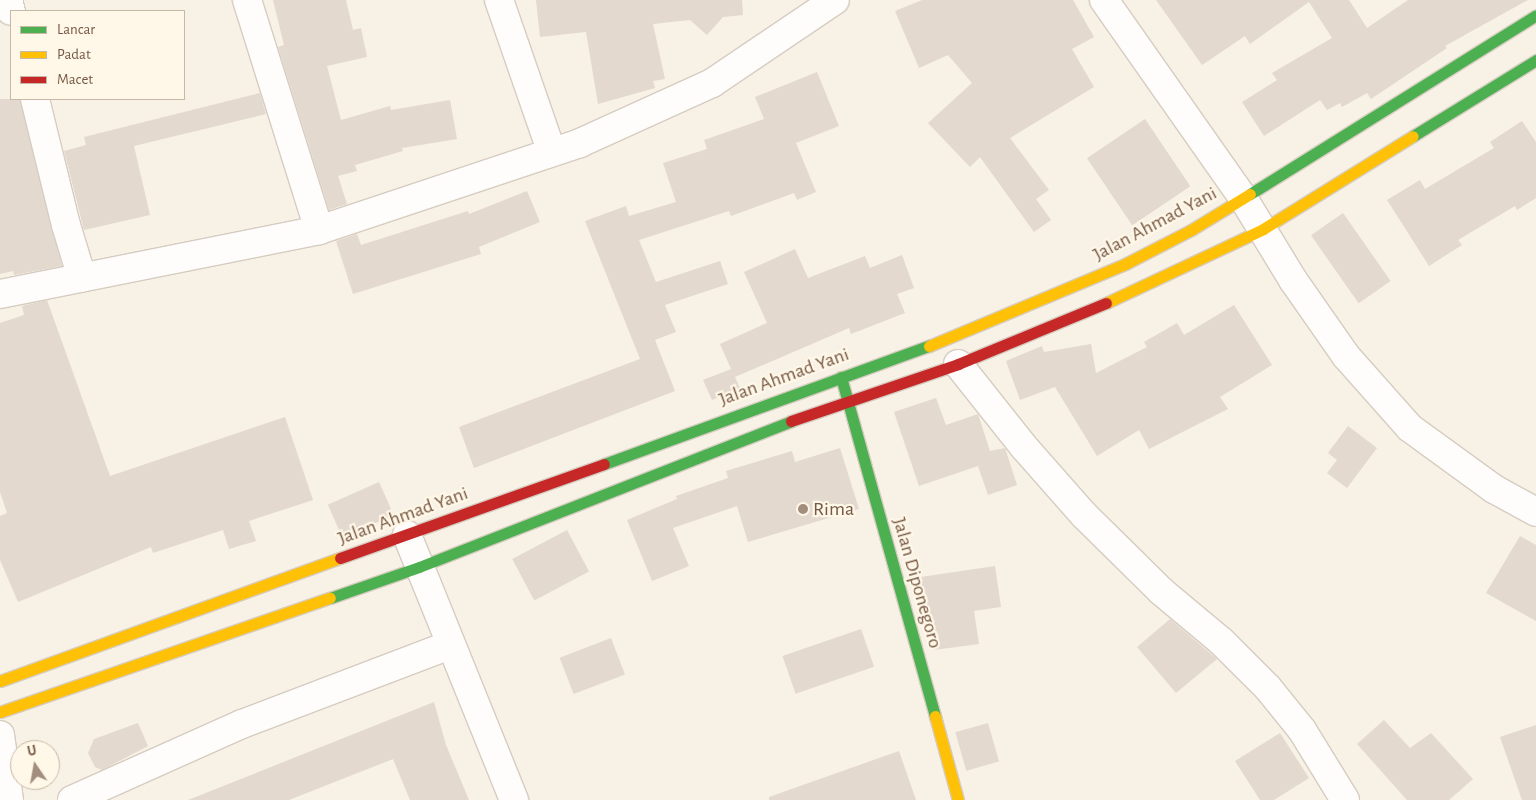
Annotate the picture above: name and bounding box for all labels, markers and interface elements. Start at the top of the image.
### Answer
legend [10,10,185,100]
text: Lancar [57,22,95,37]
text: Padat [57,47,91,62]
text: Macet [57,72,93,87]
street label: Jalan Ahmad Yani [1089,181,1221,267]
street label: Jalan Ahmad Yani [716,342,852,412]
street label: Jalan Ahmad Yani [335,481,471,551]
place label: Rima [813,497,854,521]
marker: Rima [797,503,809,515]
street label: Jalan Diponegoro [887,515,947,651]
north arrow [10,740,60,790]
text: U [26,744,38,759]

